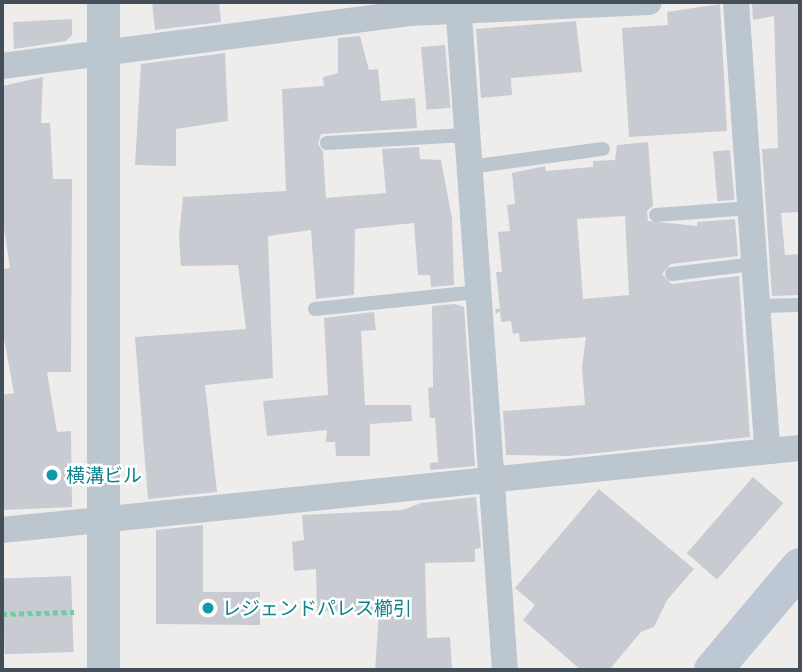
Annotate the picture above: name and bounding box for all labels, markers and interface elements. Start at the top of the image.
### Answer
place label: 横溝ビル [66,464,142,486]
marker: 横溝ビル [44,467,60,483]
place label: レジェンドパレス櫛引 [222,597,412,619]
marker: レジェンドパレス櫛引 [200,600,216,616]

